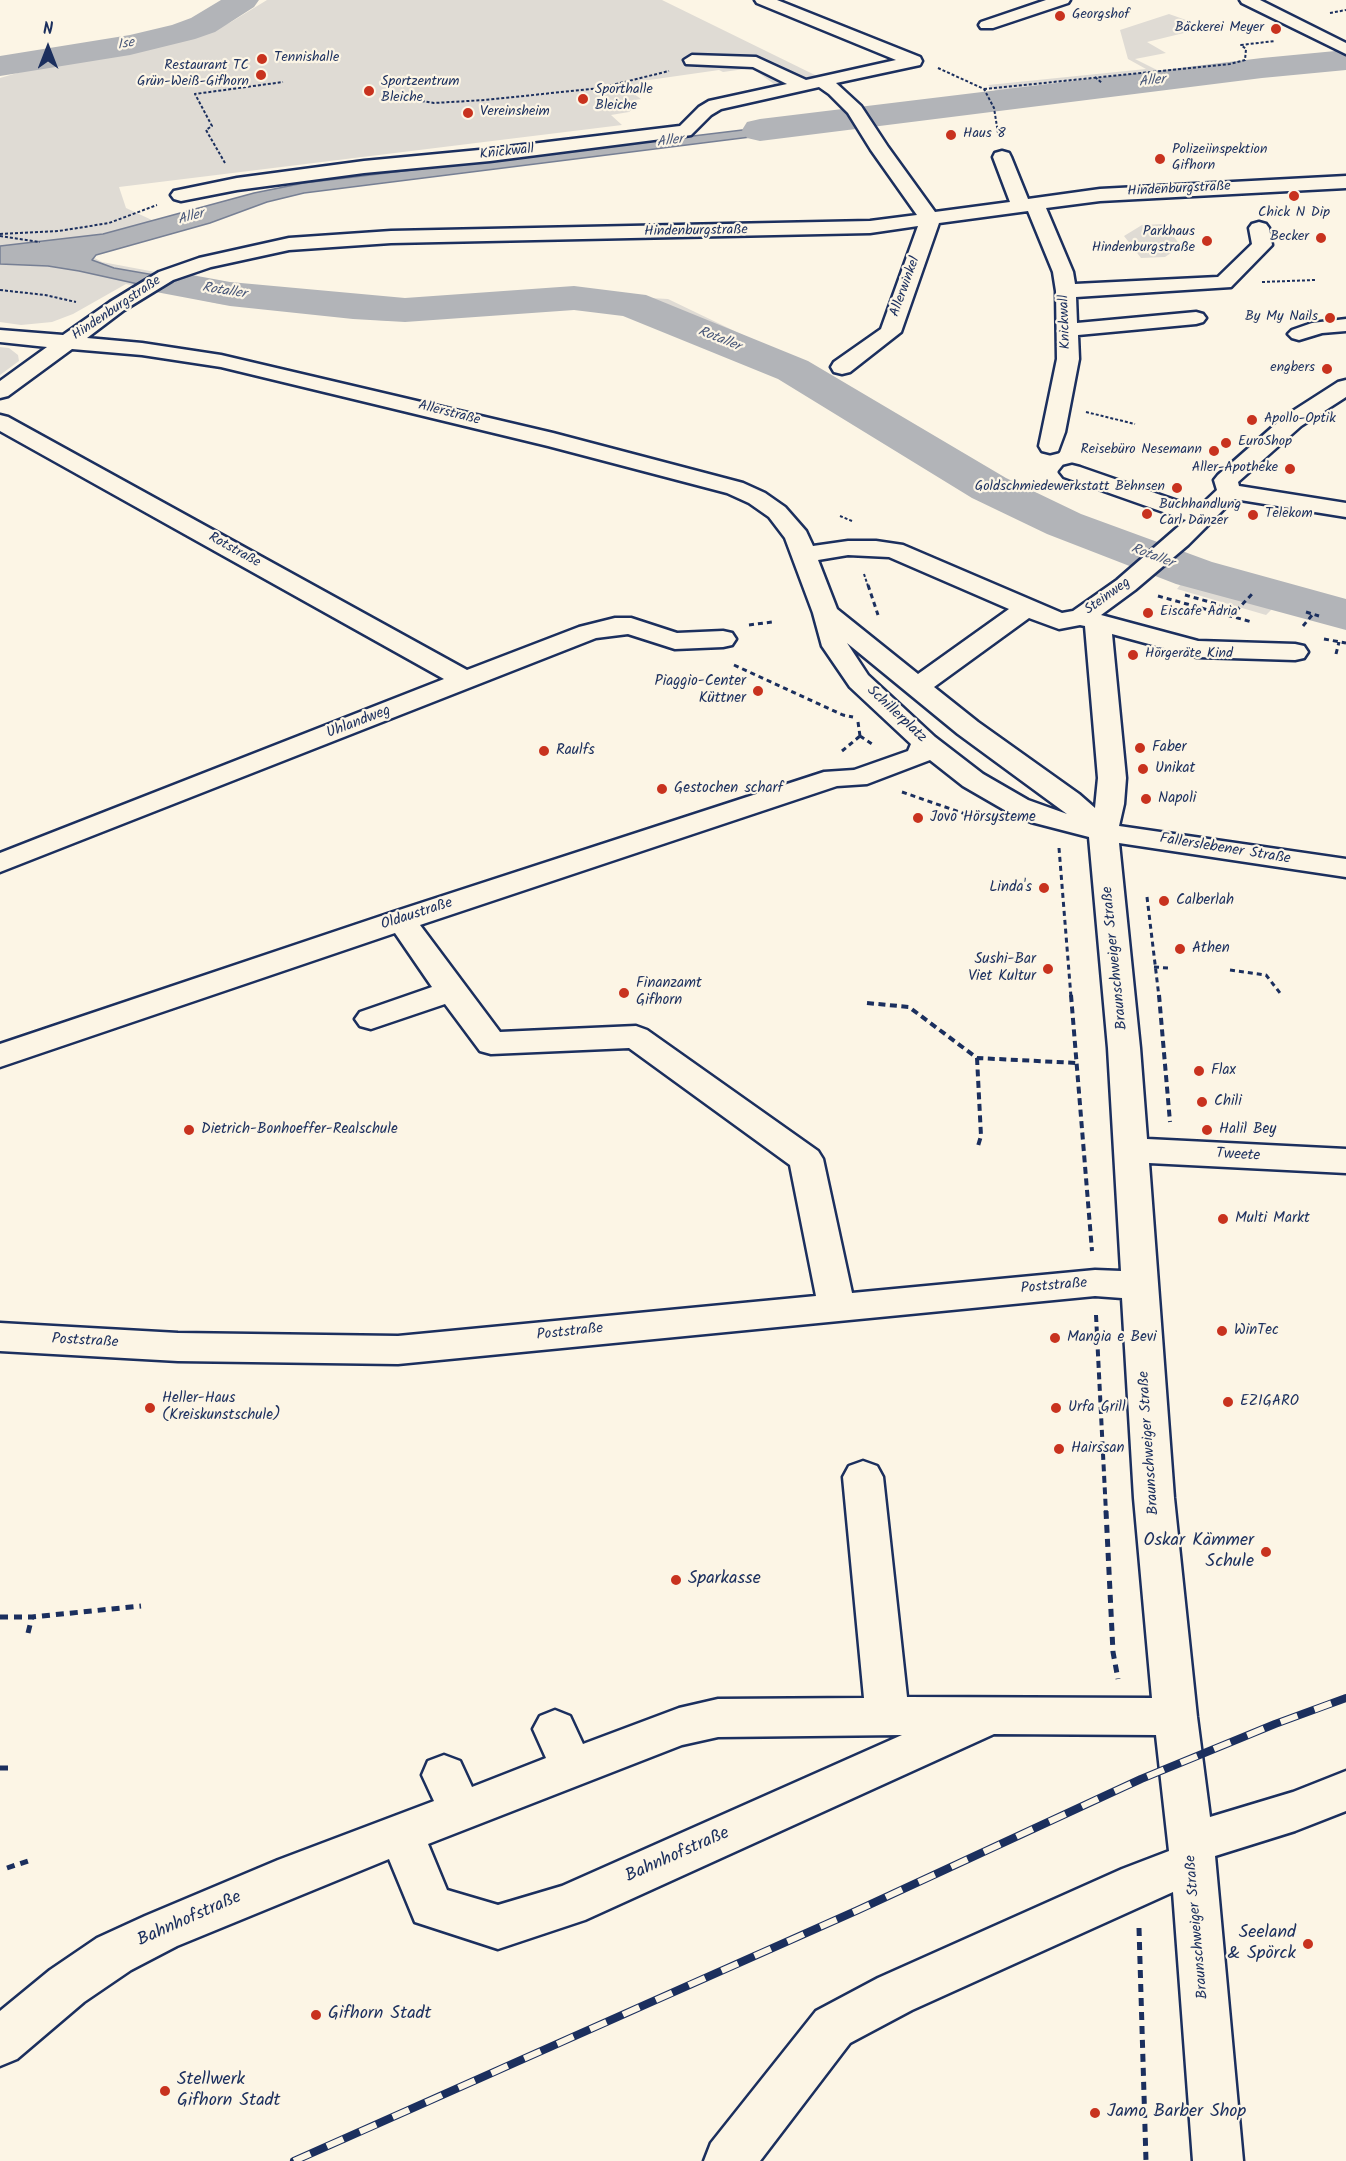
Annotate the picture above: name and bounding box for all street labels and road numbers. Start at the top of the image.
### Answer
street label: Knickwall [479,142,535,164]
street label: Hindenburgstraße [1127,179,1231,201]
street label: Hindenburgstraße [644,223,748,241]
street label: Allerwinkel [887,255,925,319]
street label: Hindenburgstraße [69,273,165,345]
street label: Knickwall [1057,294,1075,350]
street label: Allerstraße [416,398,482,430]
street label: Rotstraße [205,530,263,572]
street label: Steinweg [1082,575,1134,619]
street label: Schillerplatz [862,683,930,747]
street label: Uhlandweg [324,703,394,743]
street label: Fallerslebener Straße [1158,831,1292,869]
street label: Braunschweiger Straße [1100,885,1132,1031]
street label: Oldaustraße [379,895,455,935]
street label: Tweete [1215,1146,1261,1166]
street label: Poststraße [1020,1275,1088,1299]
street label: Poststraße [536,1321,604,1345]
street label: Poststraße [51,1331,119,1353]
street label: Braunschweiger Straße [1136,1370,1164,1516]
street label: Bahnhofstraße [623,1823,733,1889]
street label: Braunschweiger Straße [1183,1854,1213,2000]
street label: Bahnhofstraße [135,1887,245,1953]

